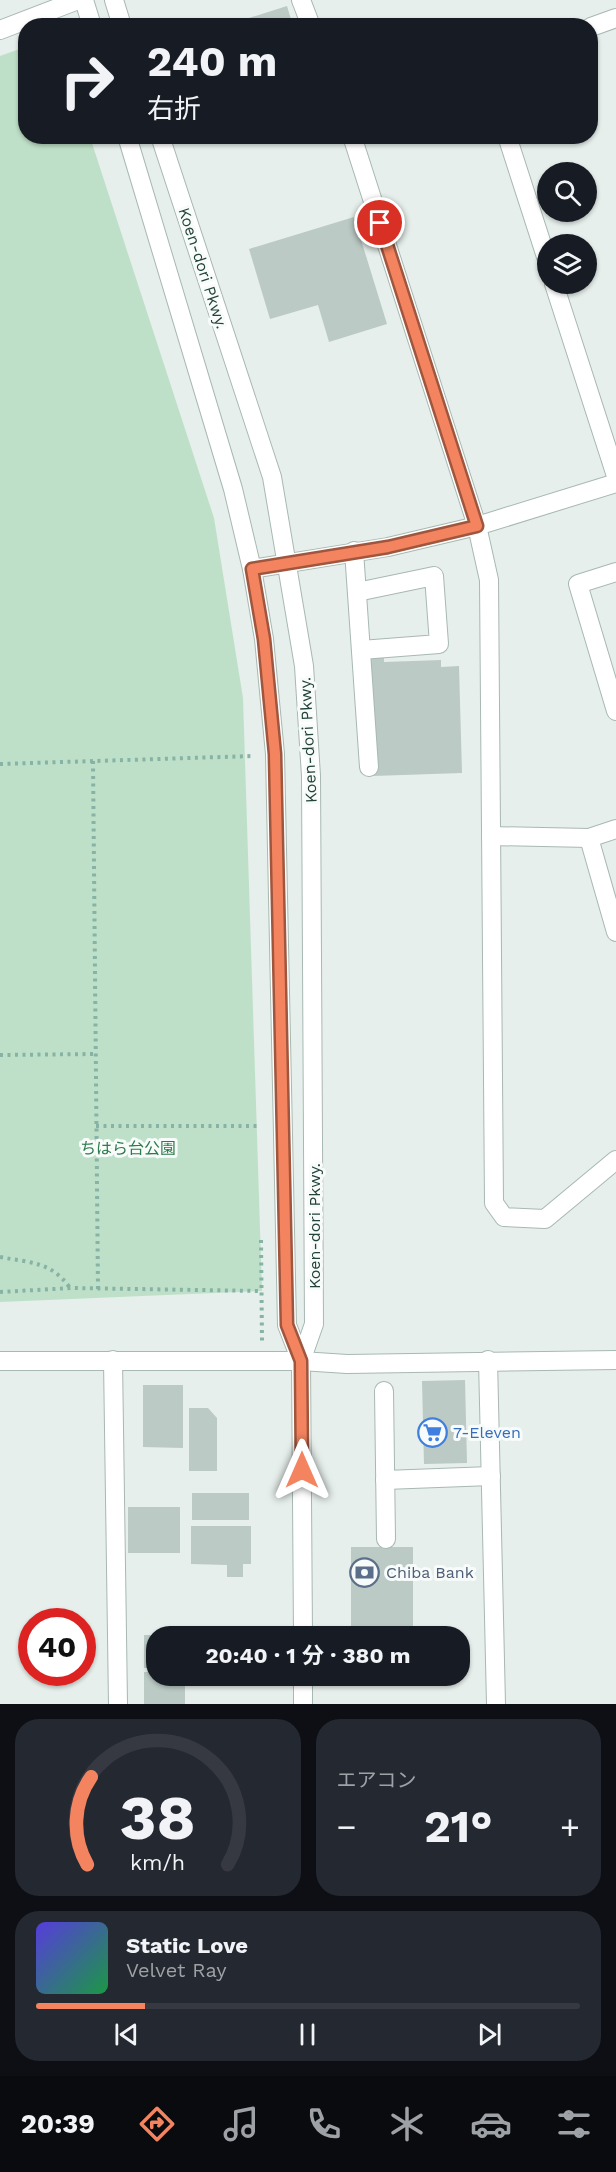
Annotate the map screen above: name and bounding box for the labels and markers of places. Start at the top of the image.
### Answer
pin [354,197,405,248]
supermarket icon: 7-Eleven [416,1416,448,1448]
place label: 7-Eleven [453,1423,521,1442]
bank icon: Chiba Bank [349,1556,381,1588]
place label: Chiba Bank [386,1563,474,1582]

